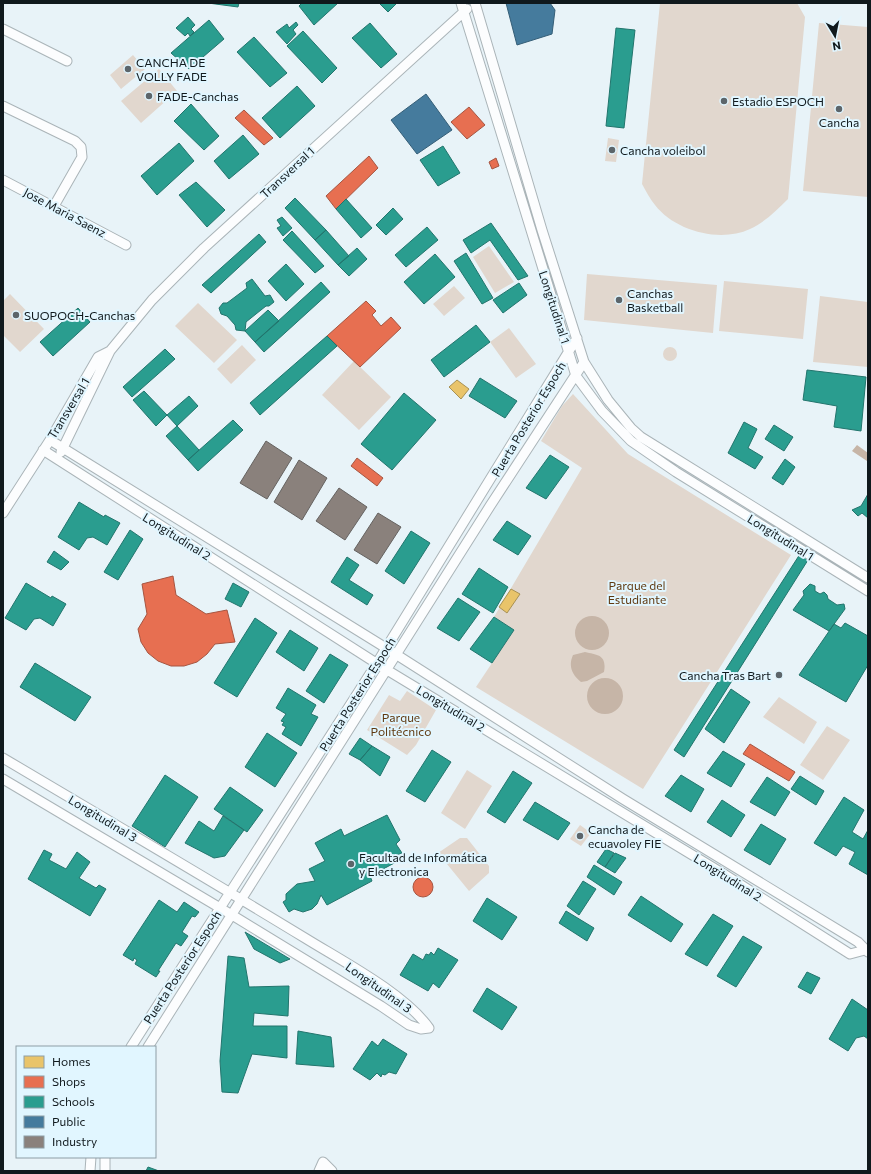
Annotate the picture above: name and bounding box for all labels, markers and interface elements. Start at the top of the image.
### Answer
north arrow [815,16,855,56]
text: N [832,39,842,53]
place label: CANCHA DE VOLLY FADE [136,55,207,83]
marker: CANCHA DE VOLLY FADE [123,64,133,74]
place label: FADE-Canchas [157,89,239,103]
marker: FADE-Canchas [144,91,154,101]
place label: Estadio ESPOCH [732,94,824,108]
marker: Estadio ESPOCH [719,96,729,106]
marker: Cancha [834,104,844,114]
place label: Cancha [819,115,859,129]
street label: Transversal 1 [257,143,317,201]
place label: Cancha voleibol [620,143,706,157]
marker: Cancha voleibol [607,145,617,155]
street label: Jose Maria Saenz [21,184,109,240]
street label: Longitudinal 1 [537,269,573,345]
place label: Canchas Basketball [627,286,683,314]
marker: Canchas Basketball [614,295,624,305]
place label: SUOPOCH-Canchas [24,308,135,322]
marker: SUOPOCH-Canchas [11,310,21,320]
street label: Puerta Posterior Espoch [488,359,568,479]
street label: Transversal 1 [44,375,92,441]
street label: Longitudinal 2 [141,510,214,563]
street label: Longitudinal 1 [745,511,817,563]
park label: Parque del Estudiante [608,578,666,606]
street label: Puerta Posterior Espoch [316,634,398,754]
place label: Cancha Tras Bart [679,668,771,682]
marker: Cancha Tras Bart [774,670,784,680]
street label: Longitudinal 2 [414,682,488,734]
park label: Parque Politécnico [371,710,431,738]
street label: Longitudinal 3 [66,792,140,844]
place label: Cancha de ecuavoley FIE [588,822,661,850]
marker: Cancha de ecuavoley FIE [575,831,585,841]
place label: Facultad de Informática y Electronica [359,850,487,878]
street label: Longitudinal 2 [692,851,765,904]
marker: Facultad de Informática y Electronica [346,859,356,869]
street label: Puerta Posterior Espoch [140,908,224,1026]
street label: Longitudinal 3 [343,959,415,1015]
legend [16,1046,156,1158]
text: Homes [52,1054,90,1068]
text: Shops [52,1074,86,1088]
text: Schools [52,1094,95,1108]
text: Public [52,1114,85,1128]
text: Industry [52,1134,97,1148]

